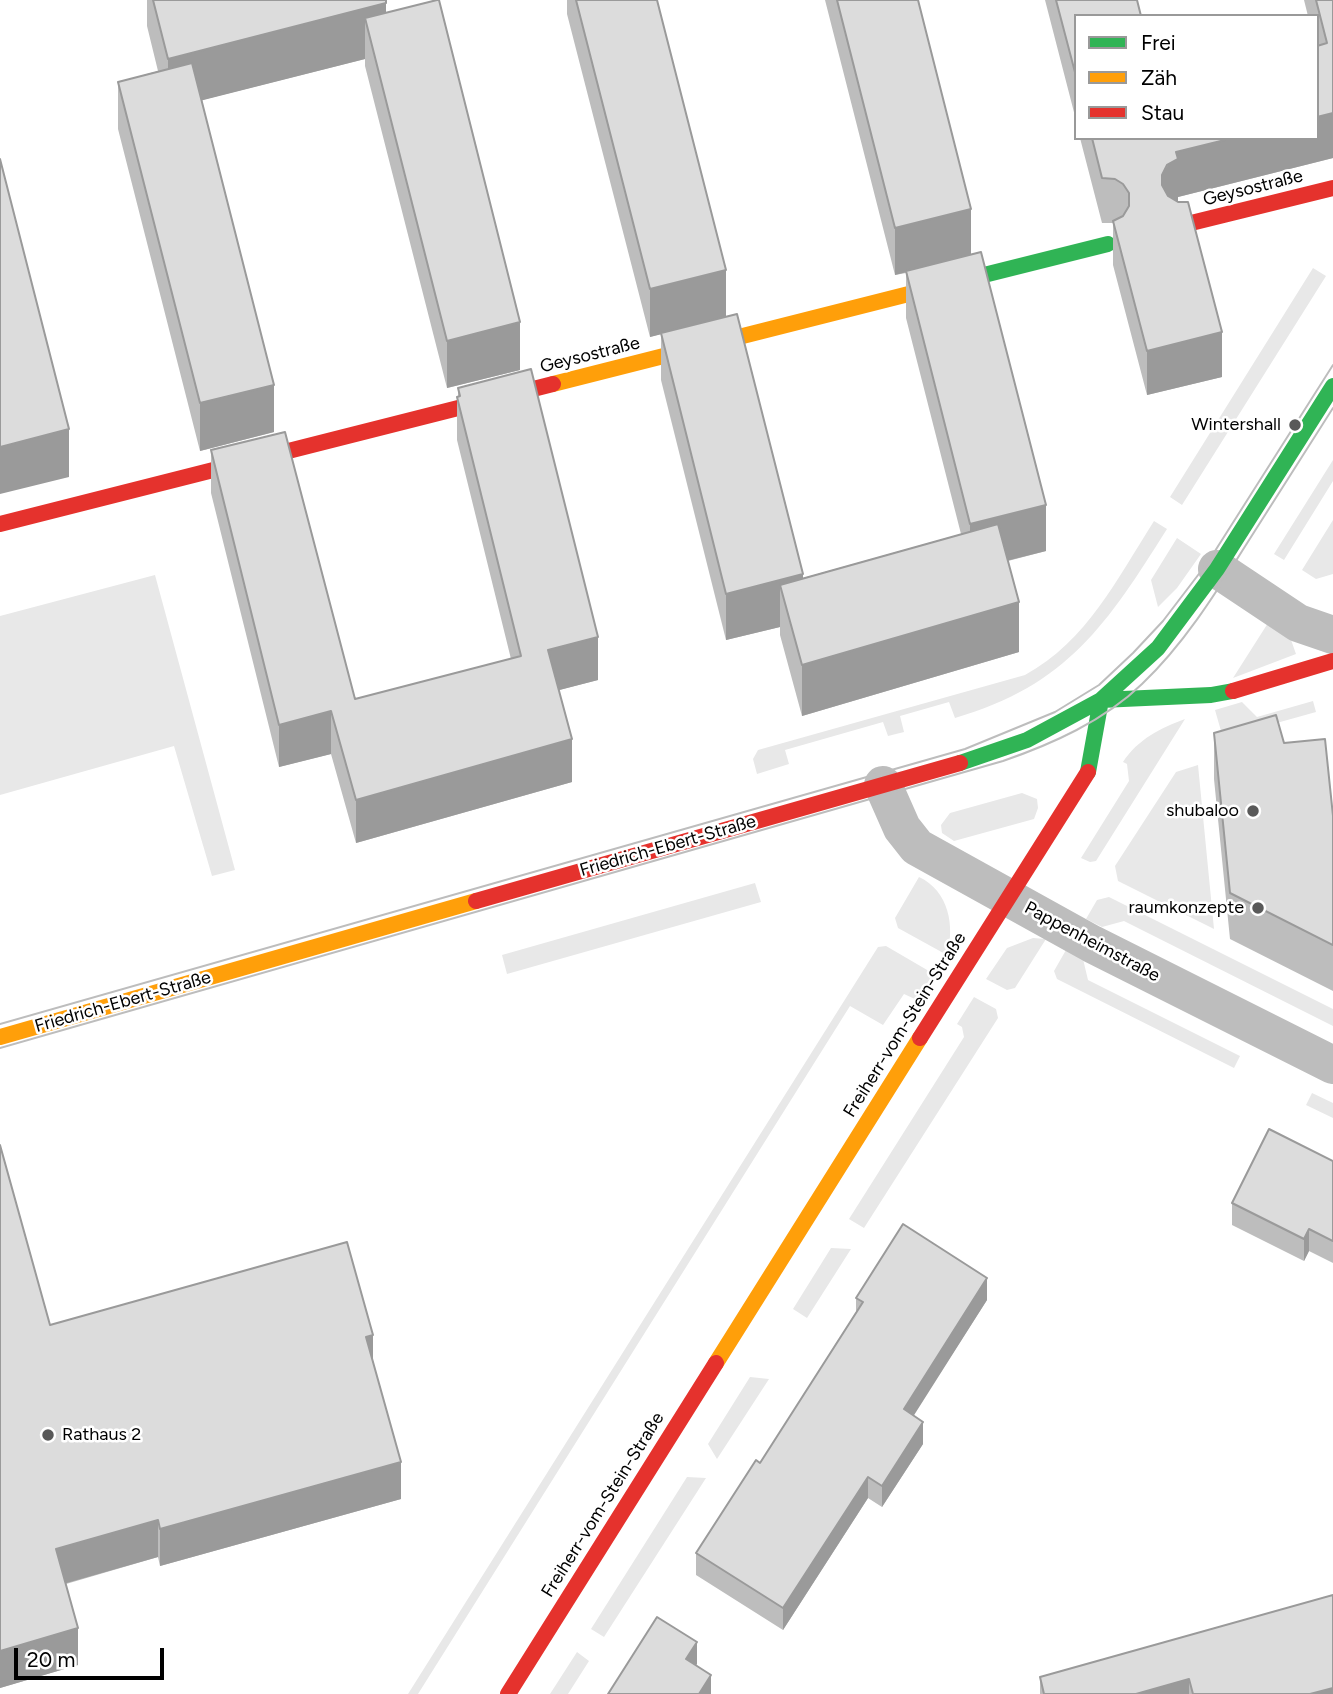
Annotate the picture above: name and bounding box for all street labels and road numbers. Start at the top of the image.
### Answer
street label: Geysostraße [1201,165,1305,211]
street label: Geysostraße [538,332,642,378]
street label: Friedrich-Ebert-Straße [577,810,759,882]
street label: Pappenheimstraße [1021,897,1163,987]
street label: Freiherr-vom-Stein-Straße [839,928,971,1122]
street label: Friedrich-Ebert-Straße [32,966,214,1038]
street label: Freiherr-vom-Stein-Straße [537,1408,669,1602]

